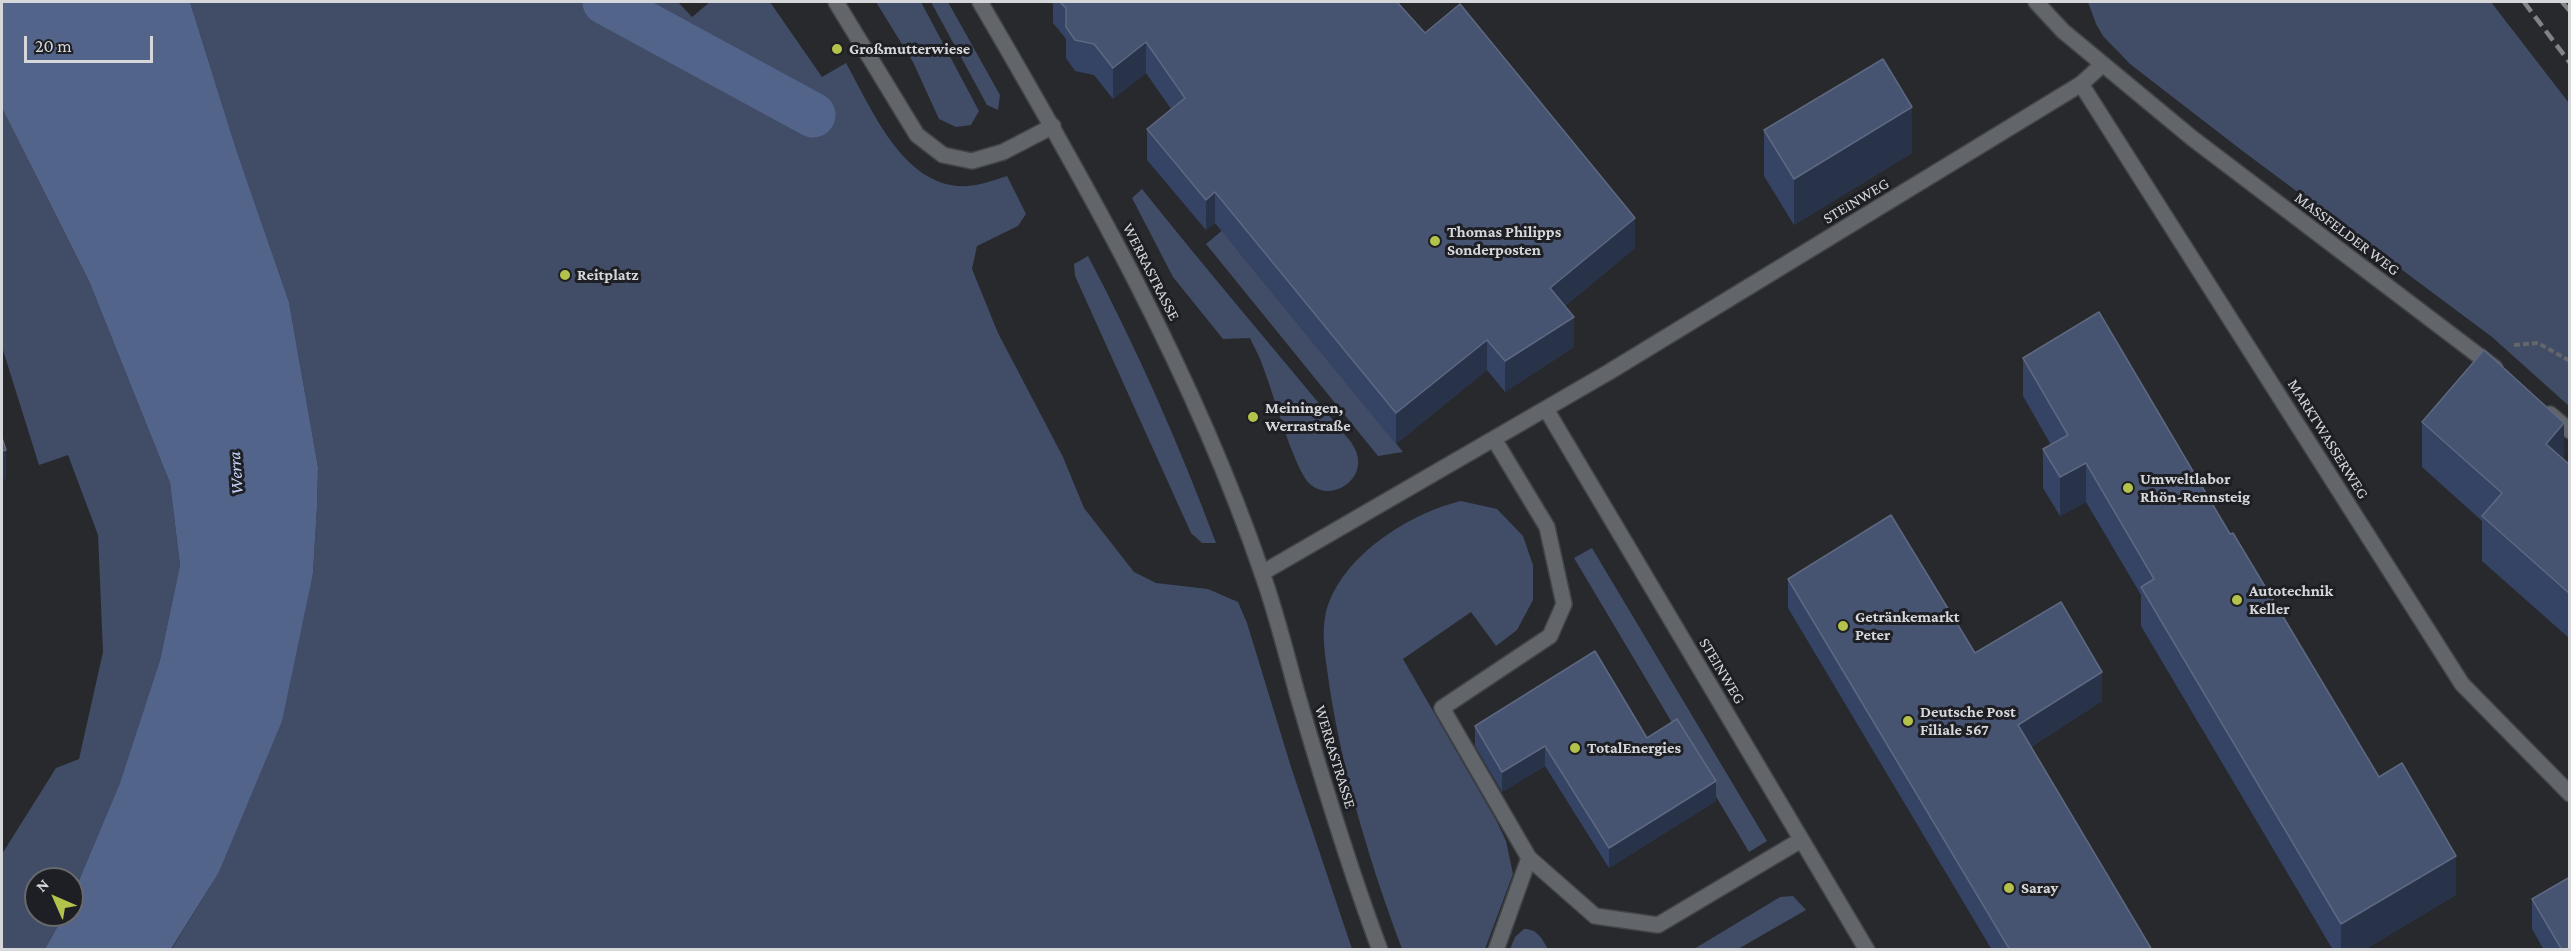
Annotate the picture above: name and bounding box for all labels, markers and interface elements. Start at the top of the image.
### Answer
scale bar [27,24,156,62]
text: 20 m [35,36,72,56]
place label: Großmutterwiese [849,39,970,59]
marker: Großmutterwiese [830,42,844,56]
street label: STEINWEG [1820,174,1892,228]
street label: MASSFELDER WEG [2291,188,2403,280]
street label: WERRASTRASSE [1118,220,1184,324]
place label: Thomas Philipps Sonderposten [1447,222,1561,260]
marker: Thomas Philipps Sonderposten [1428,234,1442,248]
place label: Reitplatz [577,265,639,285]
marker: Reitplatz [558,268,572,282]
street label: MARKTWASSERWEG [2283,376,2373,502]
place label: Meiningen, Werrastraße [1265,398,1351,436]
marker: Meiningen, Werrastraße [1246,410,1260,424]
water label: Werra [224,451,248,495]
place label: Umweltlabor Rhön-Rennsteig [2140,469,2250,507]
marker: Umweltlabor Rhön-Rennsteig [2121,481,2135,495]
place label: Autotechnik Keller [2249,581,2333,619]
marker: Autotechnik Keller [2230,593,2244,607]
place label: Getränkemarkt Peter [1855,607,1960,645]
marker: Getränkemarkt Peter [1836,619,1850,633]
street label: STEINWEG [1695,635,1749,707]
place label: Deutsche Post Filiale 567 [1920,702,2016,740]
street label: WERRASTRASSE [1310,703,1360,811]
marker: Deutsche Post Filiale 567 [1901,714,1915,728]
place label: TotalEnergies [1587,738,1681,758]
marker: TotalEnergies [1568,741,1582,755]
north arrow [24,867,84,927]
text: N [32,875,52,895]
place label: Saray [2021,878,2058,898]
marker: Saray [2002,881,2016,895]

